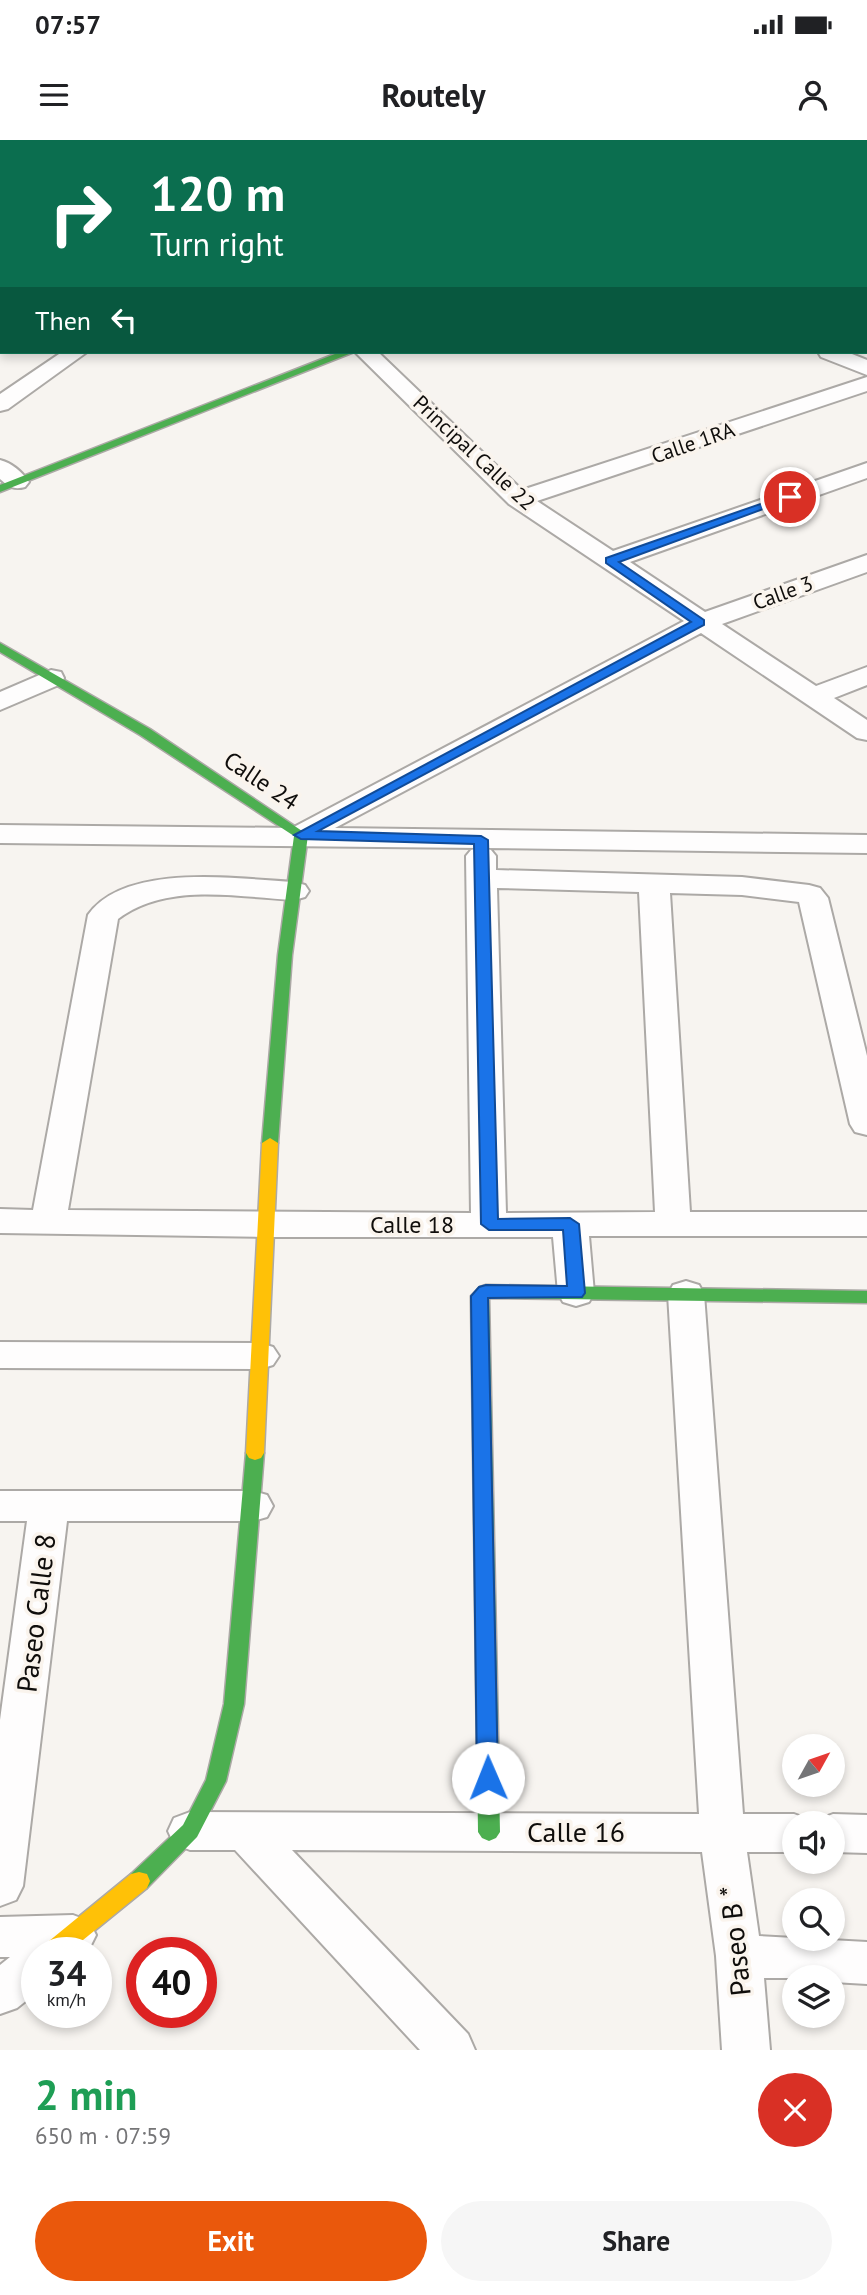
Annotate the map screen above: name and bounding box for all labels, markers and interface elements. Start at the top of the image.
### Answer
text: 07:57 [35,8,101,41]
text: Routely [381,74,486,116]
icon: menu [35,76,73,114]
icon: person [794,76,832,114]
text: 120 m [150,161,285,225]
icon: right [35,168,126,259]
text: Turn right [150,223,284,265]
icon: left [105,301,143,339]
text: Then [35,304,91,337]
street label: Principal Calle 22 [408,389,541,516]
street label: Calle 1RA [648,415,739,469]
pin [760,467,820,527]
icon: arrive [771,478,809,516]
street label: Calle 3 [749,569,817,616]
street label: Calle 24 [218,744,305,817]
street label: Calle 18 [370,1209,454,1240]
street label: Paseo Calle 8 [7,1532,64,1694]
north arrow [782,1734,845,1797]
map controls [782,1734,845,2028]
position arrow [451,1741,525,1815]
button: sound [782,1811,845,1874]
street label: Calle 16 [527,1813,625,1850]
street label: Paseo B * [710,1884,759,1998]
button: search [782,1888,845,1951]
speed limit sign: 40 [126,1937,217,2028]
text: 34 [47,1950,86,1996]
button: layers [782,1965,845,2028]
text: km/h [47,1988,86,2011]
text: 2 min [35,2067,137,2122]
button: close [758,2073,832,2147]
text: 650 m · 07:59 [35,2121,171,2150]
button: Exit [35,2201,427,2281]
button: Share [441,2201,832,2281]

